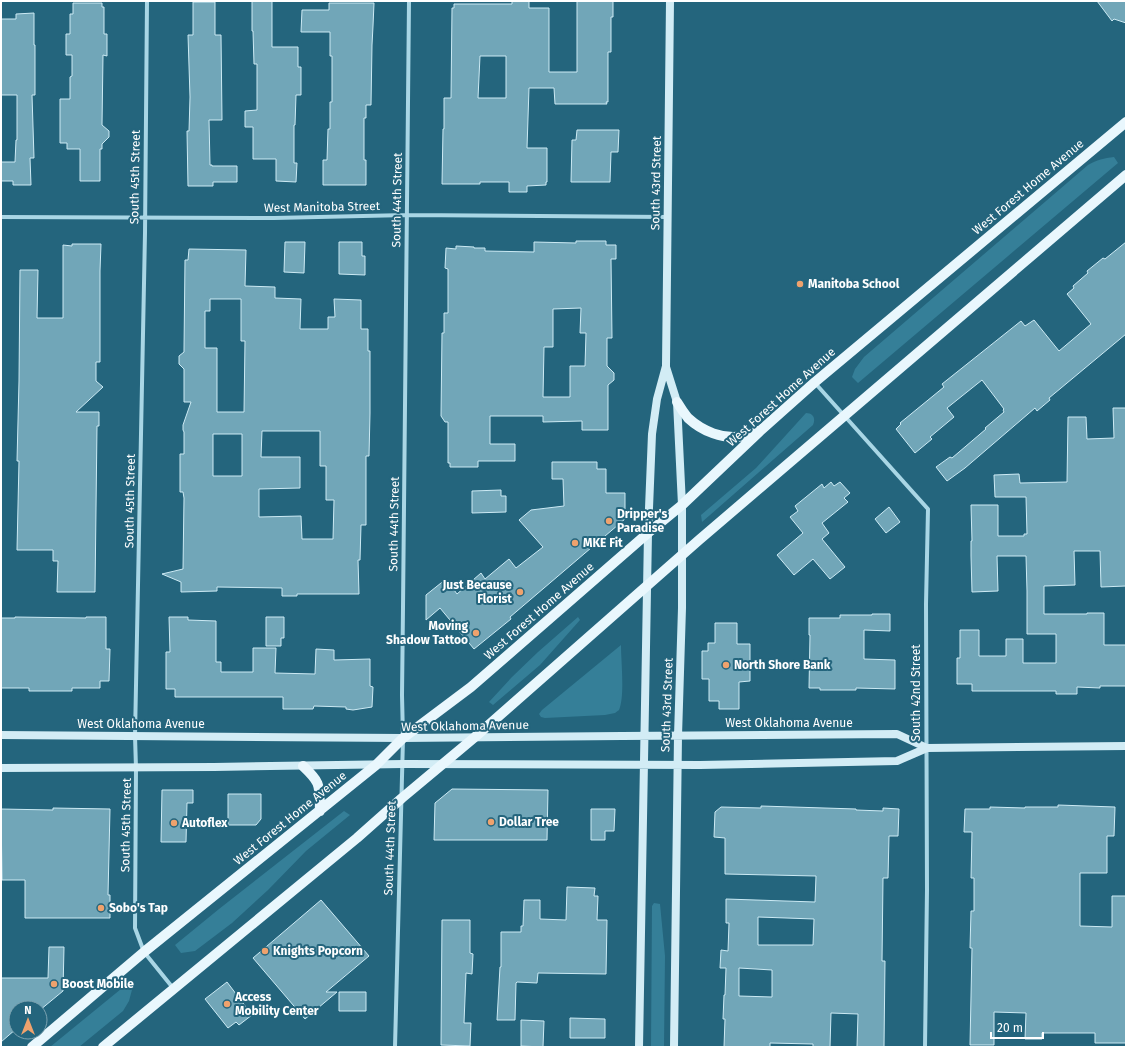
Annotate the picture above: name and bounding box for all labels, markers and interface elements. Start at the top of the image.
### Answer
street label: South 45th Street [127,129,143,224]
street label: South 43rd Street [648,135,664,230]
street label: West Forest Home Avenue [970,136,1086,238]
street label: South 44th Street [389,152,405,248]
street label: West Manitoba Street [264,199,381,215]
place label: Manitoba School [808,277,900,291]
marker: Manitoba School [795,279,805,289]
street label: West Forest Home Avenue [724,345,838,449]
street label: South 45th Street [122,453,138,548]
street label: South 44th Street [386,476,402,572]
place label: Dripper's Paradise [617,507,668,535]
marker: Dripper's Paradise [604,516,614,526]
place label: MKE Fit [583,536,623,550]
marker: MKE Fit [570,538,580,548]
street label: West Forest Home Avenue [481,560,597,662]
place label: Just Because Florist [442,578,512,606]
marker: Just Because Florist [515,587,525,597]
place label: Moving Shadow Tattoo [386,619,468,647]
marker: Moving Shadow Tattoo [471,628,481,638]
street label: South 42nd Street [909,644,923,742]
street label: South 43rd Street [658,657,676,752]
place label: North Shore Bank [734,658,831,672]
marker: North Shore Bank [721,660,731,670]
street label: West Oklahoma Avenue [725,716,853,730]
street label: West Oklahoma Avenue [77,717,205,731]
street label: West Oklahoma Avenue [401,718,529,734]
street label: West Forest Home Avenue [231,768,349,868]
street label: South 45th Street [118,777,134,872]
street label: South 44th Street [381,800,399,896]
place label: Dollar Tree [499,815,559,829]
place label: Autoflex [181,816,228,830]
marker: Dollar Tree [486,817,496,827]
marker: Autoflex [169,818,179,828]
place label: Sobo's Tap [109,901,168,915]
marker: Sobo's Tap [96,903,106,913]
place label: Knights Popcorn [273,944,363,958]
marker: Knights Popcorn [260,946,270,956]
place label: Boost Mobile [62,977,134,991]
marker: Boost Mobile [49,979,59,989]
place label: Access Mobility Center [234,990,319,1018]
marker: Access Mobility Center [222,999,232,1009]
north arrow [8,1000,48,1040]
text: N [24,1004,32,1017]
scale bar [991,1014,1043,1040]
text: 20 m [997,1021,1023,1035]

